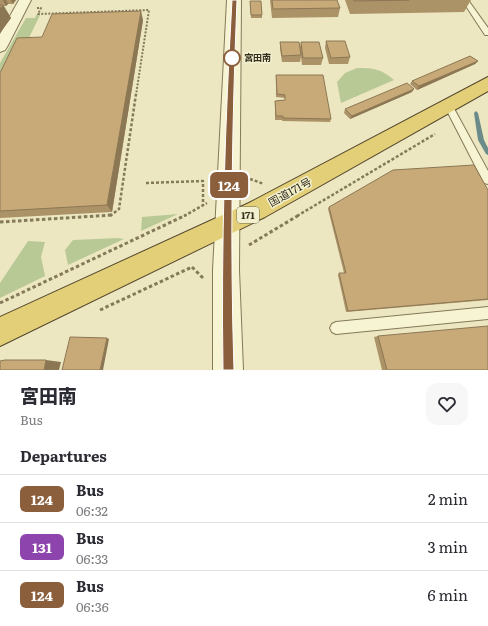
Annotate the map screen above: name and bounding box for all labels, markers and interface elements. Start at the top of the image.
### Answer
marker: 宮田南 [223,49,241,67]
place label: 宮田南 [244,50,271,64]
line badge: 124 [206,172,252,198]
street label: 国道171号 [265,173,314,210]
text: 124 [218,175,240,195]
road number: 171 [237,207,259,223]
text: 宮田南 [20,381,77,409]
button: heart [426,383,468,425]
text: Bus [20,410,43,429]
text: Departures [20,444,107,467]
text: Bus [76,478,104,501]
text: 2 min [428,487,468,510]
text: 124 [31,489,53,509]
text: 06:32 [76,501,108,520]
text: Bus [76,526,104,549]
text: 3 min [427,535,468,558]
text: 131 [32,537,52,557]
text: 06:33 [76,549,108,568]
text: Bus [76,574,104,597]
text: 6 min [427,583,468,606]
text: 124 [31,585,53,605]
text: 06:36 [76,597,109,616]

